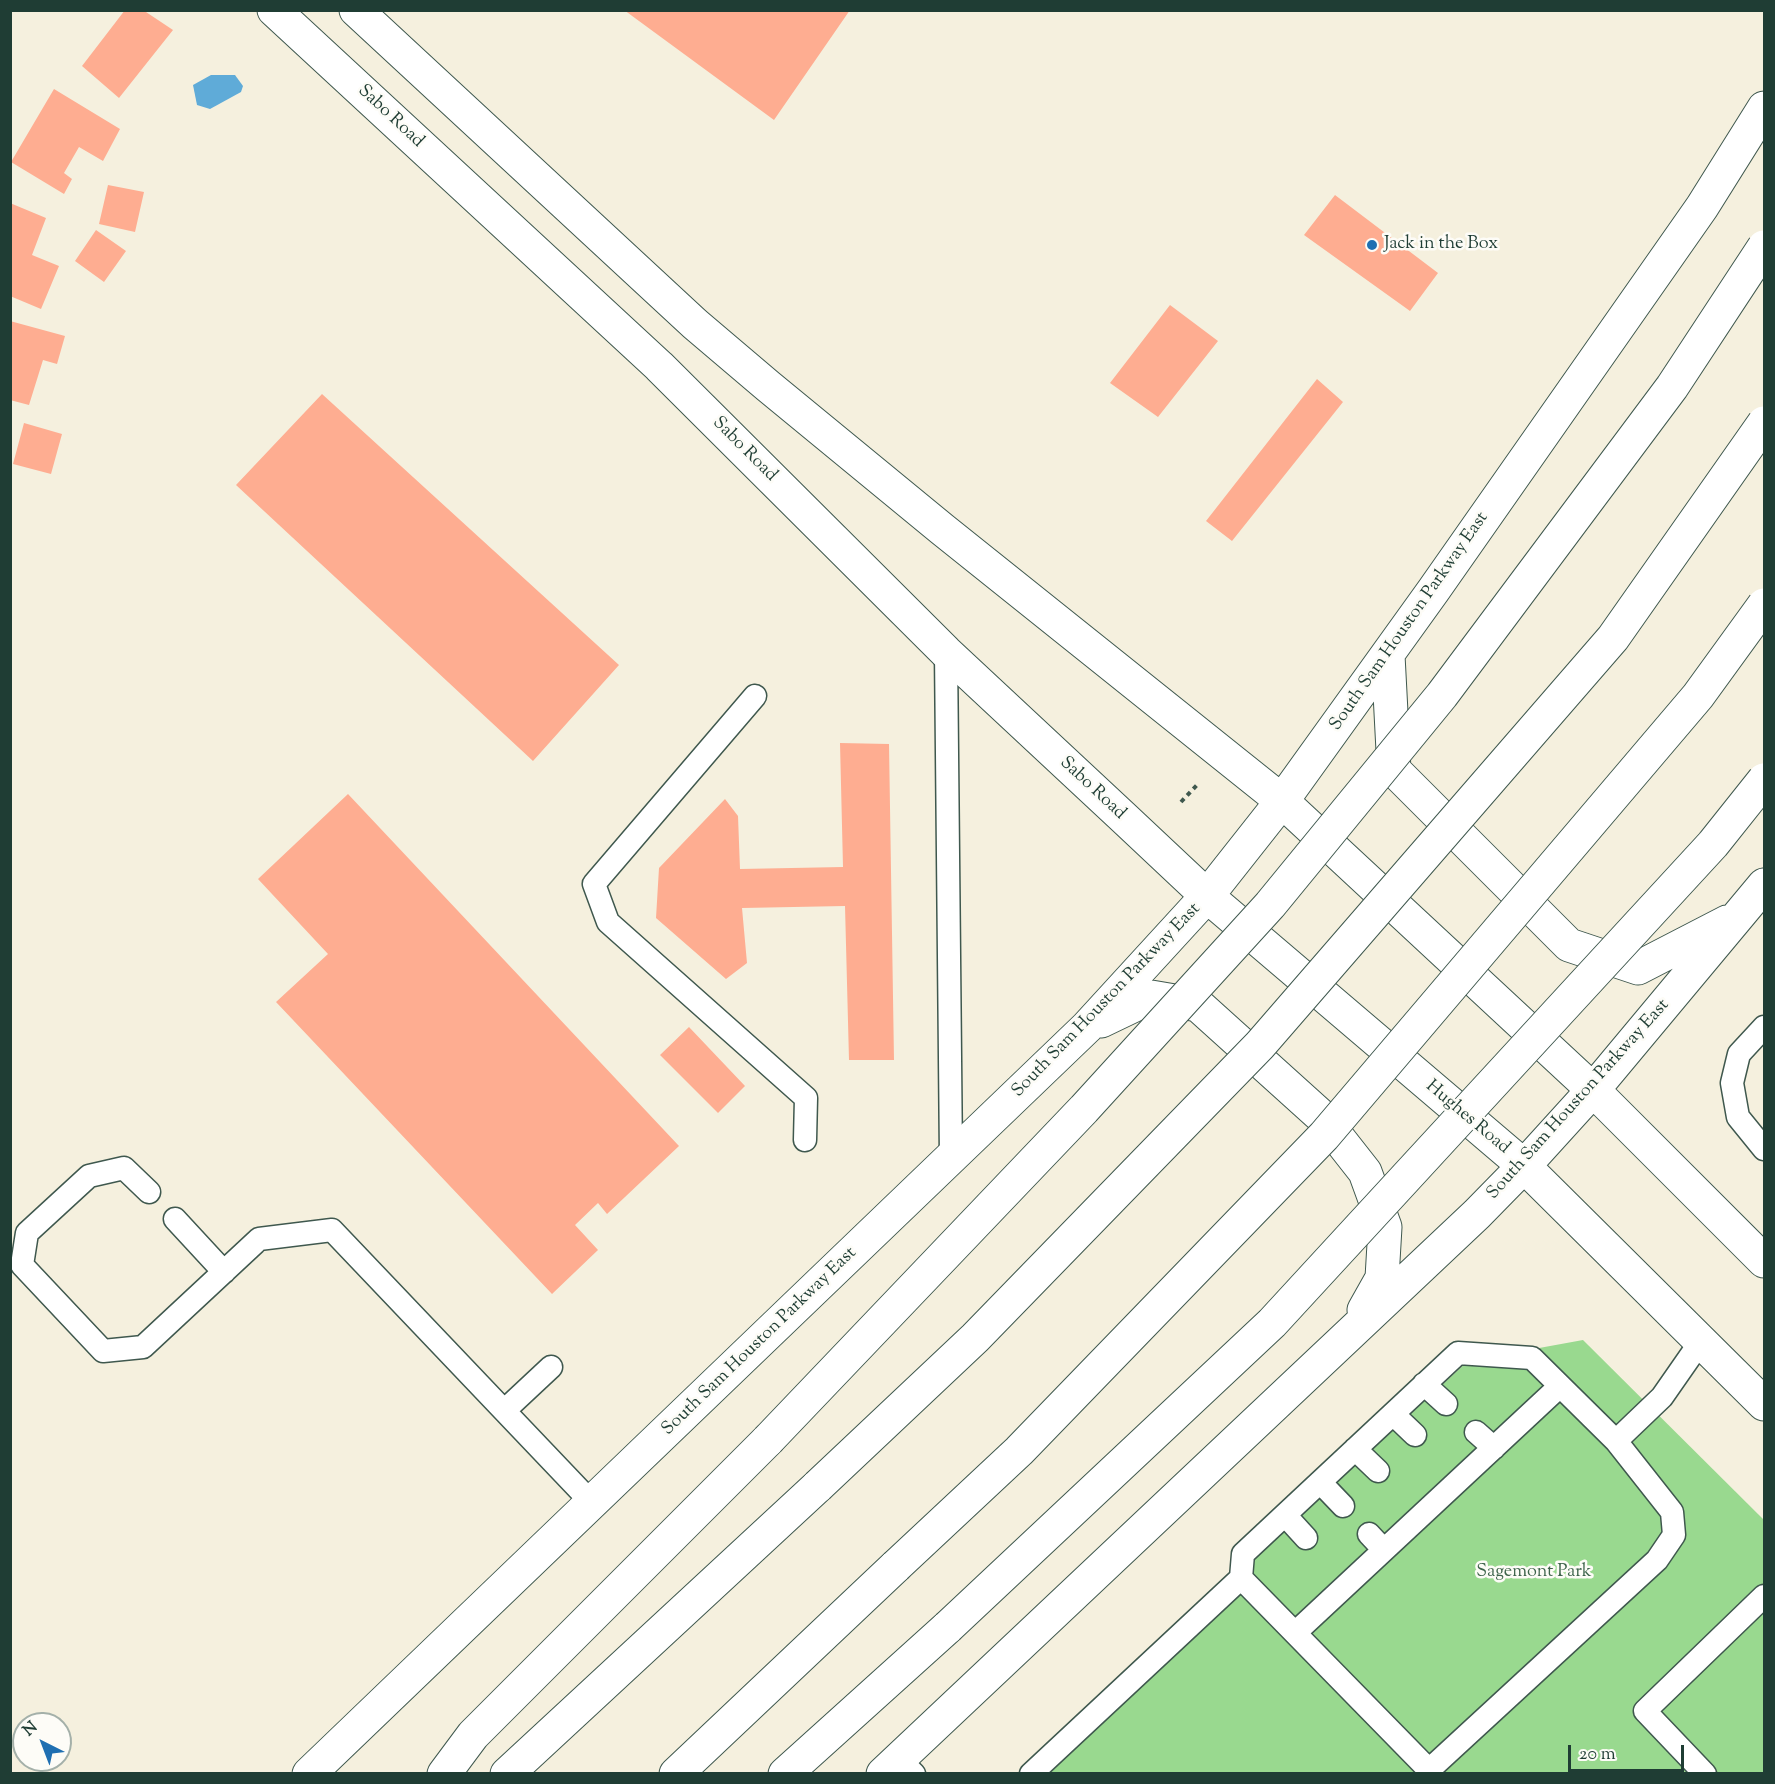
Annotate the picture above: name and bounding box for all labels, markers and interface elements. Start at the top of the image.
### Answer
street label: Sabo Road [352,81,428,153]
place label: Jack in the Box [1384,234,1498,256]
marker: Jack in the Box [1365,238,1379,252]
street label: Sabo Road [707,413,781,487]
street label: South Sam Houston Parkway East [1326,508,1494,736]
street label: Sabo Road [1054,753,1130,825]
street label: South Sam Houston Parkway East [1008,899,1206,1103]
street label: South Sam Houston Parkway East [1483,995,1675,1205]
street label: Hughes Road [1420,1076,1514,1160]
street label: South Sam Houston Parkway East [658,1243,862,1441]
park label: Sagemont Park [1476,1562,1592,1584]
north arrow [12,1712,72,1772]
text: N [19,1717,43,1743]
scale bar [1571,1733,1686,1771]
text: 20 m [1579,1742,1616,1768]

